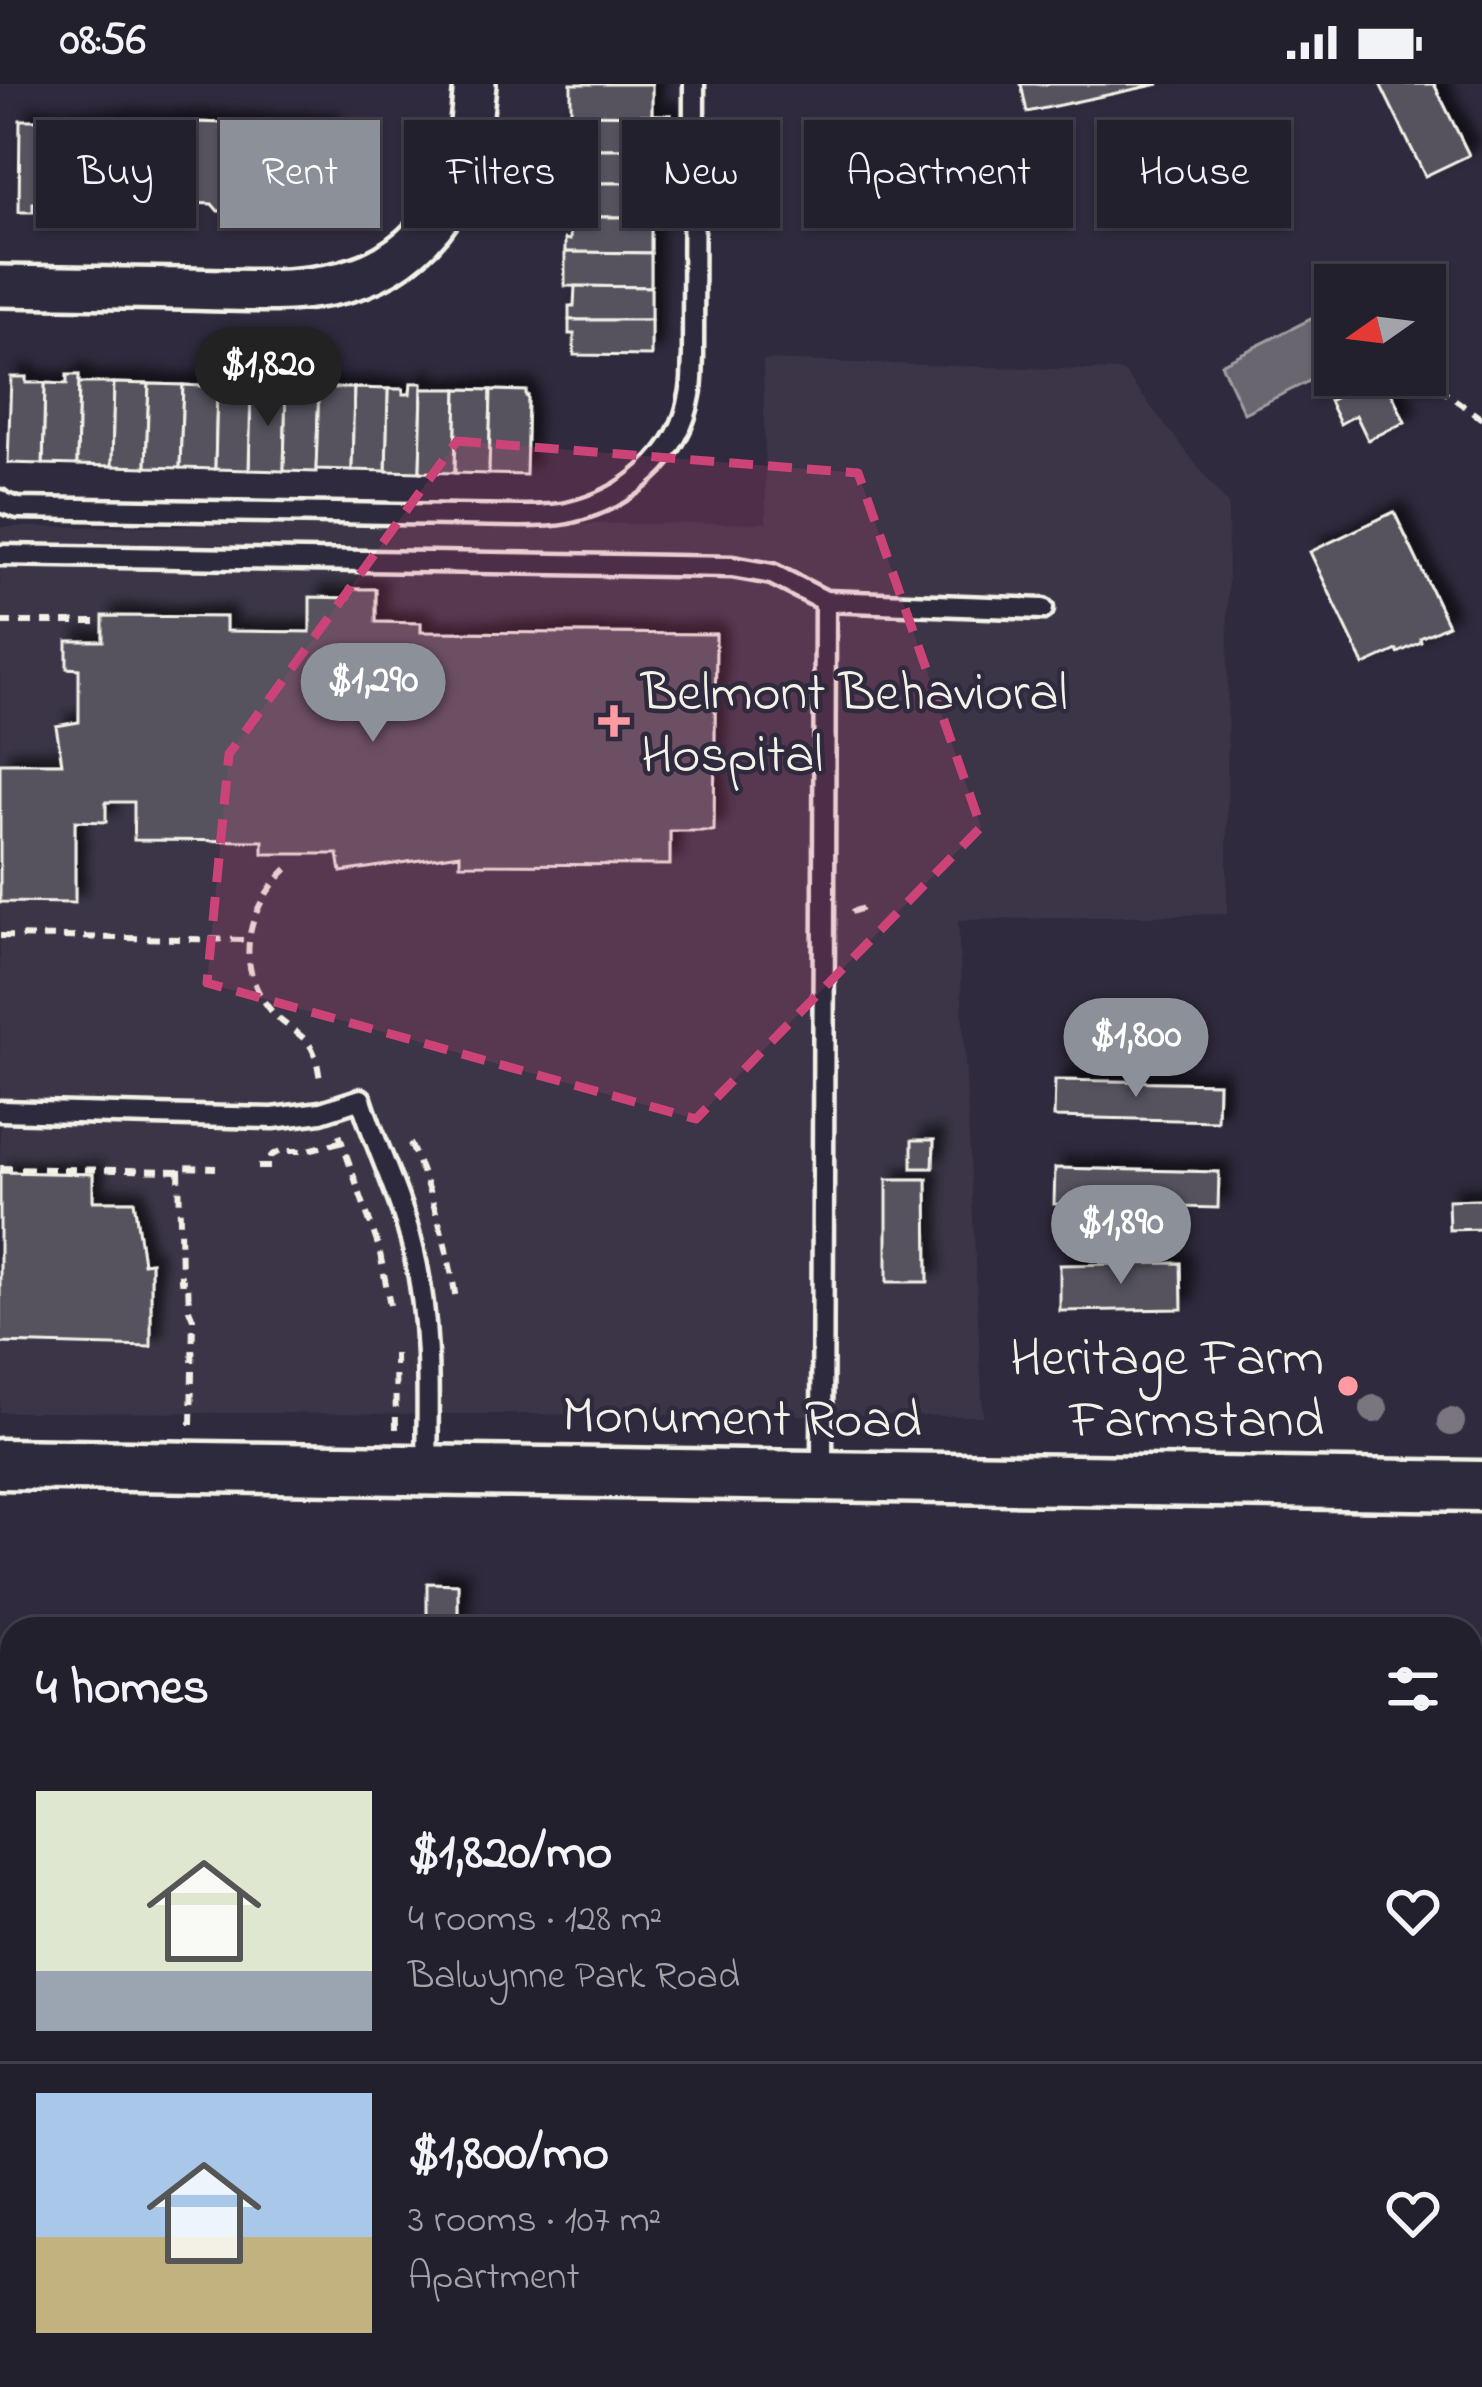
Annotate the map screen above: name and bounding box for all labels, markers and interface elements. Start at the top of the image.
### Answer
text: 08:56 [60,9,146,75]
chip: Buy [36,120,196,228]
chip: Rent [220,120,380,228]
chip: Filters [404,120,598,228]
chip: New [622,120,780,228]
chip: Apartment [804,120,1073,228]
chip: House [1097,120,1291,228]
north arrow [1314,264,1446,396]
map controls [1314,264,1446,396]
pin: $1,820 [170,327,366,429]
text: $1,820 [221,337,315,394]
pin: $1,290 [275,643,471,745]
text: $1,290 [328,653,418,710]
place label: Belmont Behavioral Hospital [639,657,1068,797]
marker: Belmont Behavioral Hospital [598,705,630,737]
pin: $1,800 [1038,998,1234,1100]
text: $1,800 [1090,1008,1182,1065]
pin: $1,890 [1023,1185,1219,1287]
text: $1,890 [1078,1195,1164,1252]
place label: Heritage Farm Farmstand [1010,1322,1324,1462]
marker: Heritage Farm Farmstand [1335,1373,1361,1399]
street label: Monument Road [561,1379,923,1463]
text: 4 homes [36,1652,209,1727]
icon: filters [1380,1656,1446,1722]
text: $1,820/mo [408,1817,612,1892]
icon: home [132,1839,276,1983]
icon: heart [1380,1878,1446,1944]
text: 4 rooms · 128 m² [408,1892,662,1949]
text: Balwynne Park Road [408,1949,740,2006]
text: $1,800/mo [408,2118,609,2193]
icon: home [132,2141,276,2285]
icon: heart [1380,2180,1446,2246]
text: 3 rooms · 107 m² [408,2193,661,2250]
text: Apartment [408,2250,580,2307]

